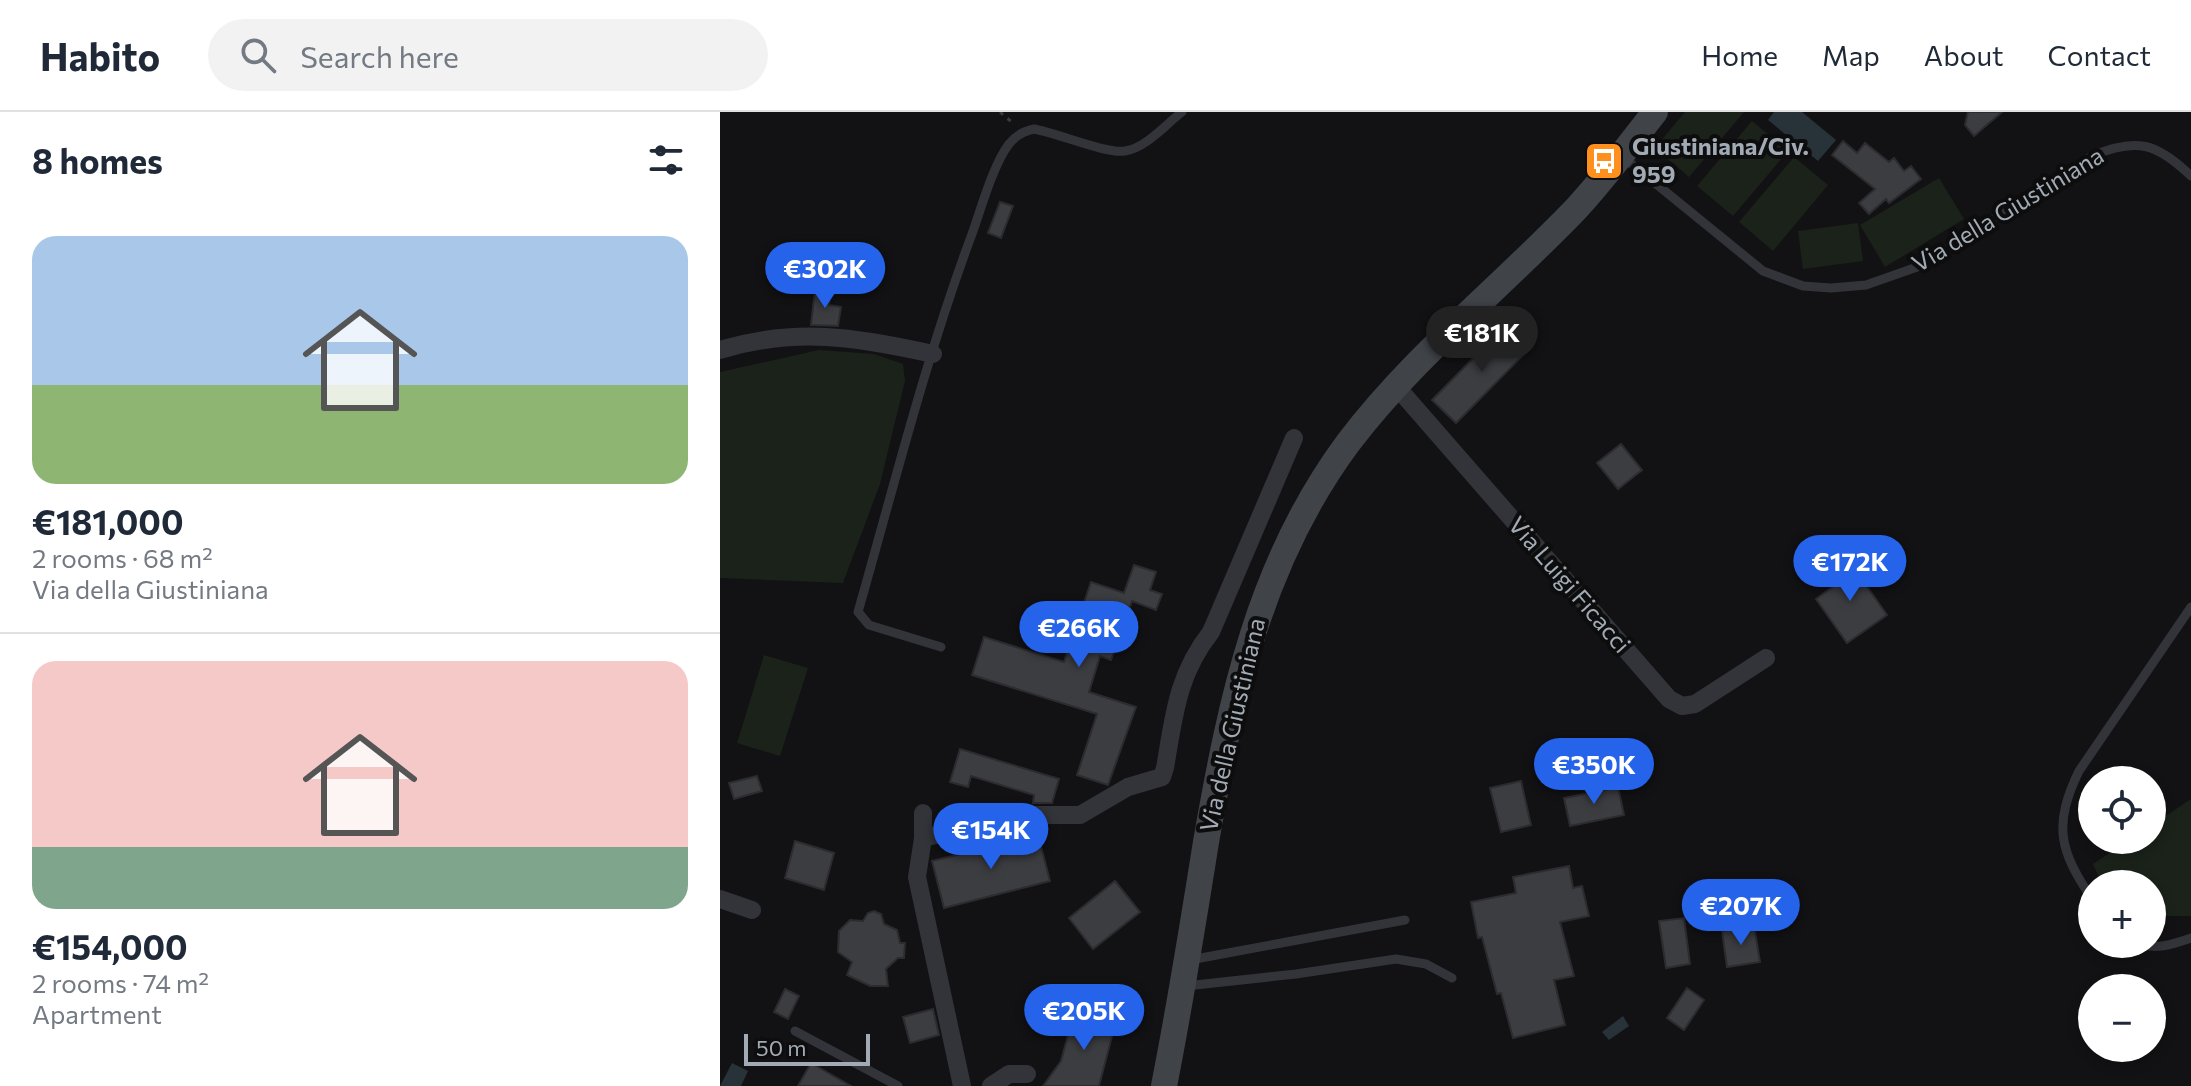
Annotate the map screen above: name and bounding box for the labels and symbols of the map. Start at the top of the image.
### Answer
place label: Giustiniana/Civ. 959 [1632,131,1809,188]
bus stop icon: Giustiniana/Civ. 959 [1583,140,1625,182]
street label: Via della Giustiniana [1906,140,2108,277]
pin: €302K [769,242,881,310]
pin: €181K [1426,306,1538,374]
street label: Via Luigi Ficacci [1503,510,1637,658]
pin: €172K [1794,535,1906,603]
pin: €266K [1023,601,1135,669]
street label: Via della Giustiniana [1193,615,1270,834]
pin: €350K [1538,738,1650,806]
pin: €154K [935,803,1047,871]
pin: €207K [1685,879,1797,947]
pin: €205K [1028,984,1140,1052]
scale bar [744,1030,870,1066]

